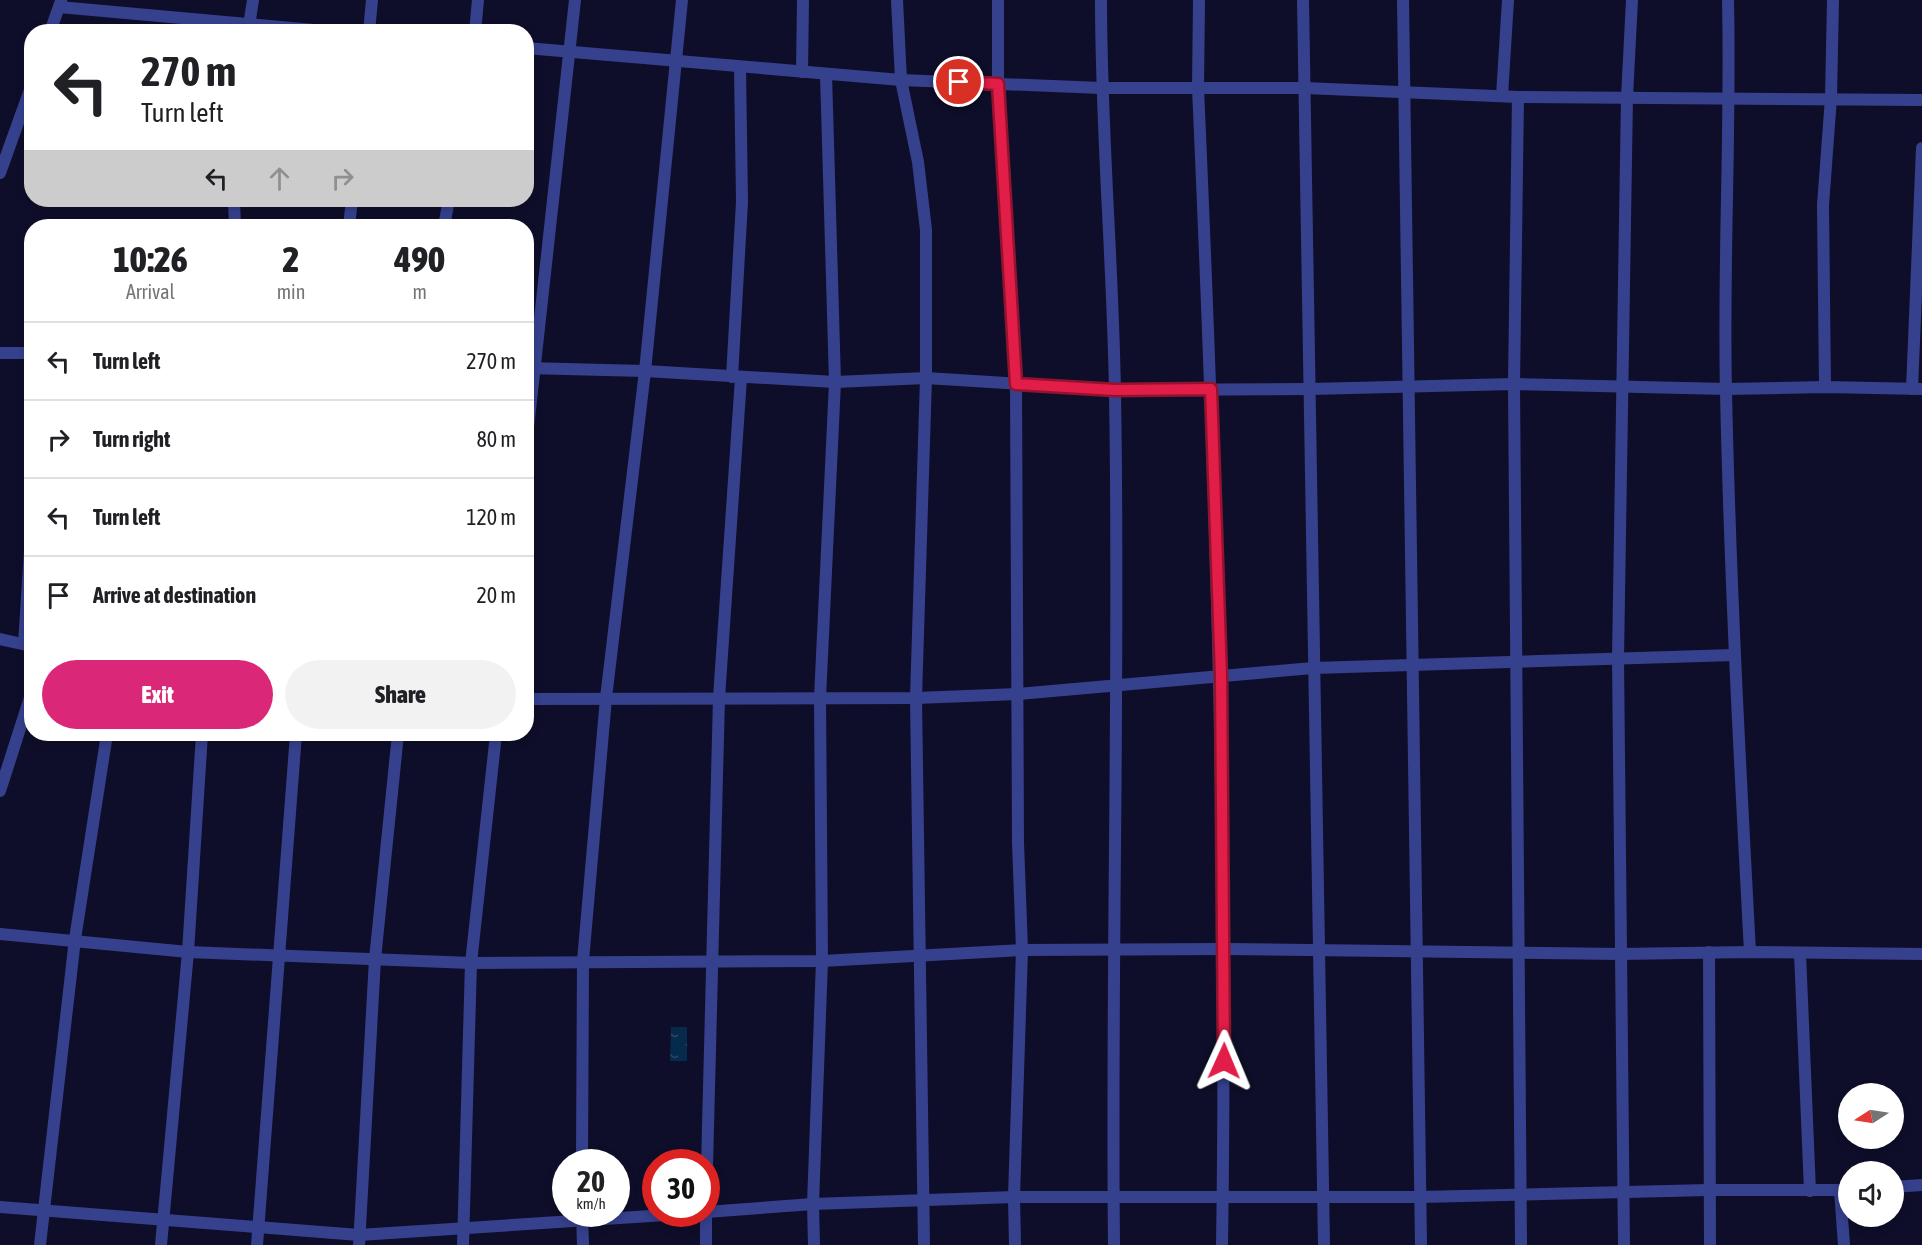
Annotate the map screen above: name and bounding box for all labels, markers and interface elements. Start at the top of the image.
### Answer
text: 270 m [141,47,236,95]
icon: left [42,48,120,126]
pin [933,56,984,107]
icon: arrive [942,65,975,98]
text: Turn left [141,97,224,128]
icon: left [200,162,233,195]
icon: ahead [263,162,296,195]
icon: right [326,162,359,195]
text: 10:26 [113,238,188,280]
text: 2 [283,238,299,280]
text: 490 [394,238,445,280]
text: Arrival [126,280,175,303]
text: min [277,280,305,303]
text: m [412,280,427,303]
icon: left [42,345,75,378]
text: Turn left [93,348,160,374]
text: 270 m [466,348,516,374]
icon: right [42,423,75,456]
text: Turn right [93,426,170,452]
text: 80 m [476,426,516,452]
icon: left [42,501,75,534]
text: Turn left [93,504,160,530]
text: 120 m [466,504,516,530]
icon: arrive [42,579,75,612]
text: Arrive at destination [93,582,256,608]
text: 20 m [476,582,516,608]
button: Exit [42,660,273,729]
button: Share [285,660,516,729]
position arrow [1192,1029,1256,1093]
north arrow [1838,1083,1904,1149]
map controls [1838,1083,1904,1227]
speed limit sign: 30 [642,1149,720,1227]
button: sound [1838,1161,1904,1227]
text: 20 [577,1164,605,1198]
text: km/h [576,1195,606,1212]

